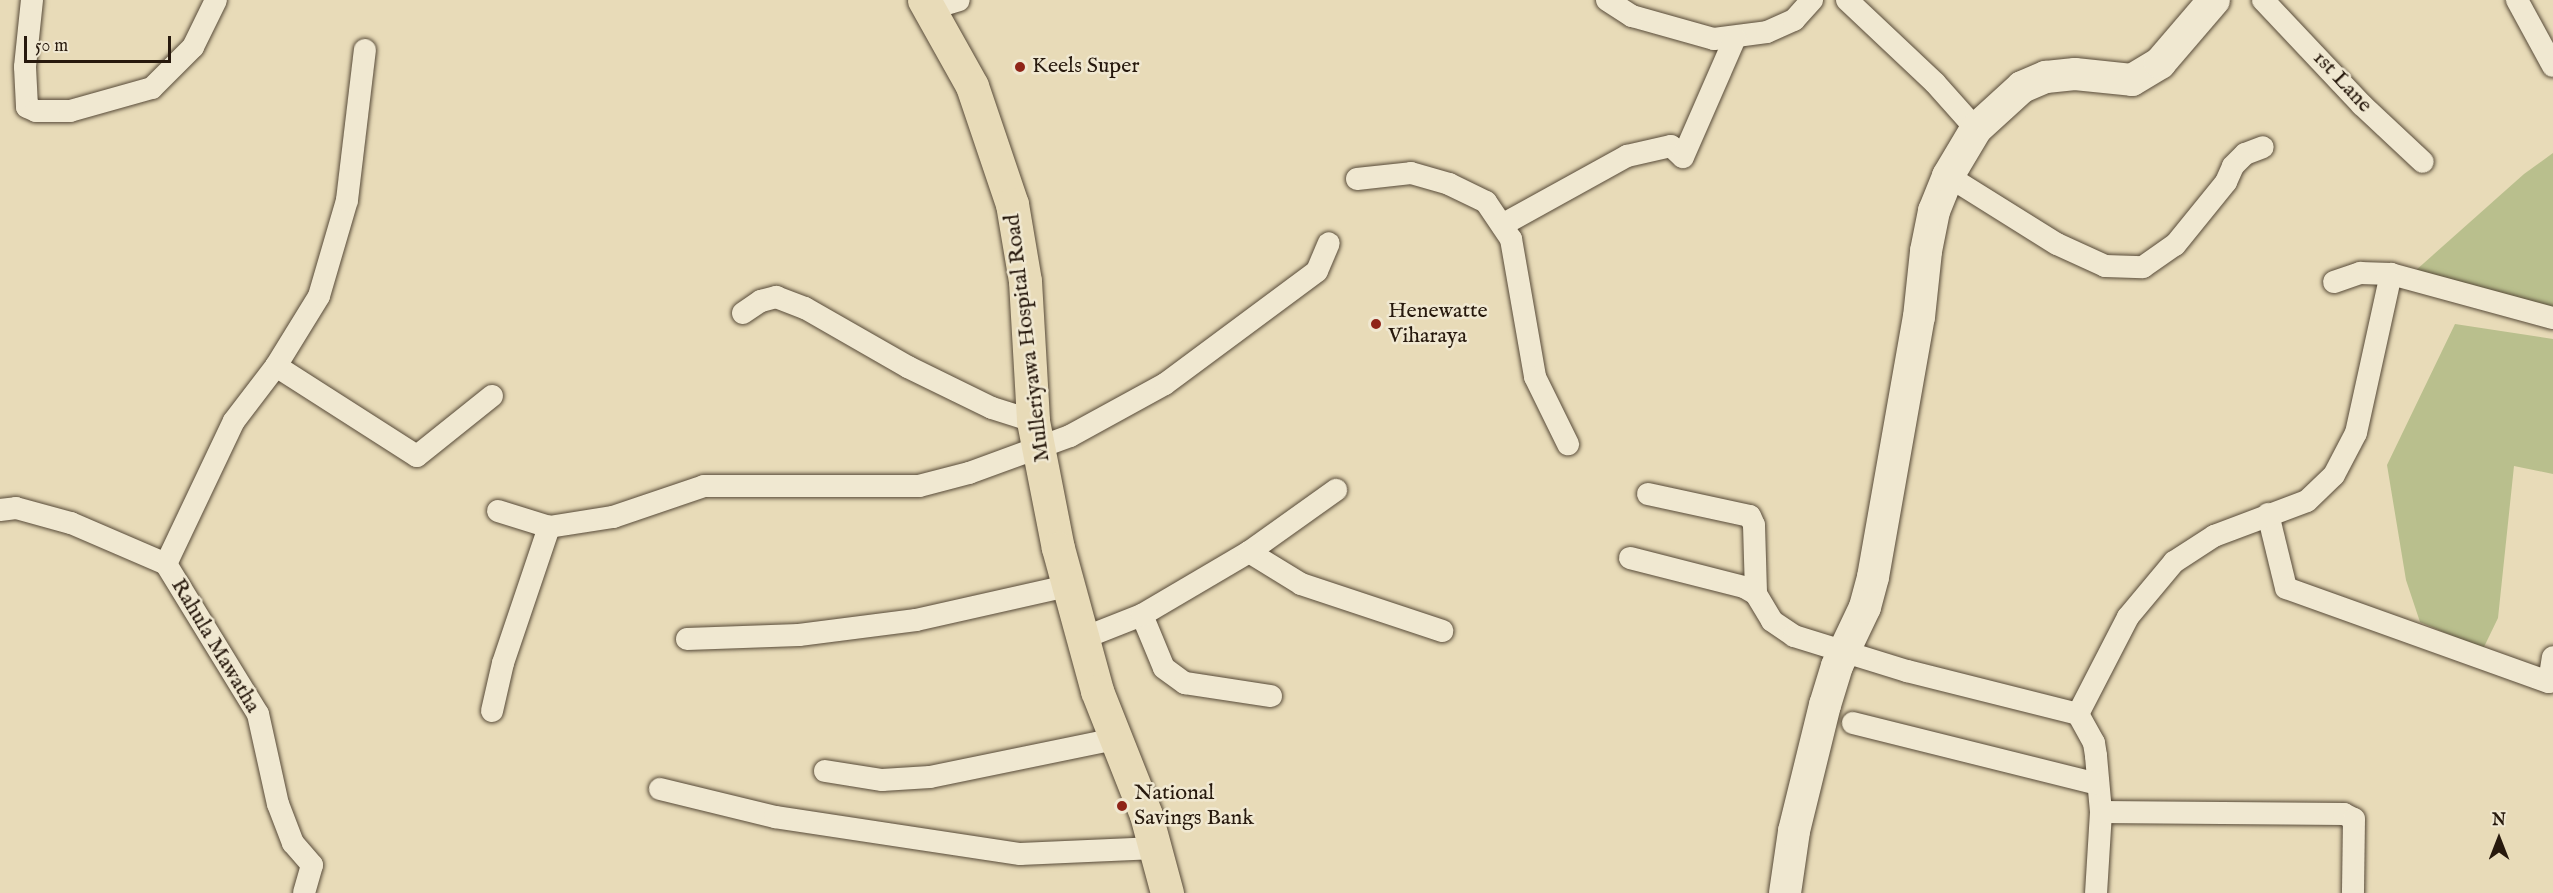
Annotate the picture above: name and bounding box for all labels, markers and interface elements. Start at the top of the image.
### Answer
scale bar [27,24,174,62]
text: 50 m [35,35,68,58]
street label: 1st Lane [2307,45,2377,119]
place label: Keels Super [1032,54,1139,80]
marker: Keels Super [1013,60,1027,74]
street label: Mulleriyawa Hospital Road [1000,212,1056,464]
place label: Henewatte Viharaya [1388,298,1488,350]
marker: Henewatte Viharaya [1369,317,1383,331]
street label: Rahula Mawatha [165,574,265,718]
place label: National Savings Bank [1134,780,1254,831]
marker: National Savings Bank [1115,799,1129,813]
north arrow [2469,809,2529,869]
text: N [2492,811,2506,831]

